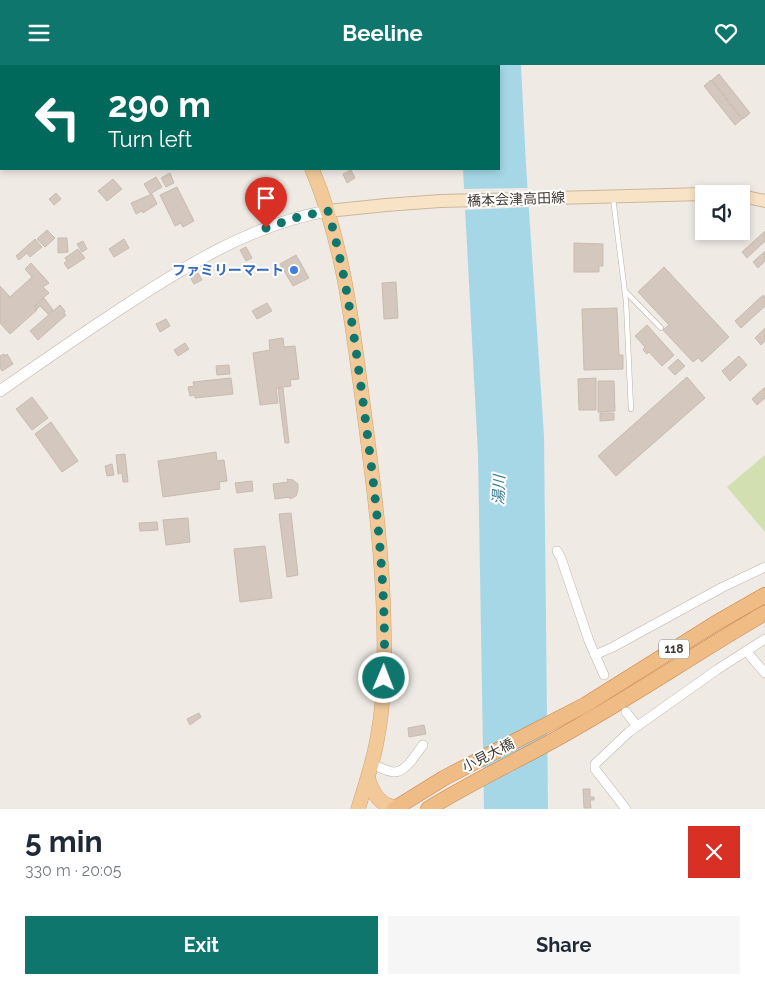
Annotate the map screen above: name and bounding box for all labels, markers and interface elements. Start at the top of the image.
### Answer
icon: menu [25,19,53,47]
icon: heart [712,19,740,47]
text: Beeline [342,20,423,46]
text: 290 m [108,84,211,125]
icon: left [25,85,90,150]
text: Turn left [108,126,192,152]
pin [245,177,287,228]
icon: arrive [252,184,280,212]
map controls [695,185,750,240]
button: sound [695,185,750,240]
street label: 橋本会津高田線 [467,189,565,209]
place label: ファミリーマート [172,262,284,278]
marker: ファミリーマート [288,264,300,276]
water label: 湯川 [489,473,509,505]
road number: 118 [659,639,689,659]
position arrow [357,651,409,703]
street label: 小見大橋 [459,735,517,775]
text: 5 min [25,824,103,859]
button: close [688,826,740,878]
text: 330 m · 20:05 [25,861,122,880]
button: Exit [25,916,378,974]
button: Share [388,916,740,974]

